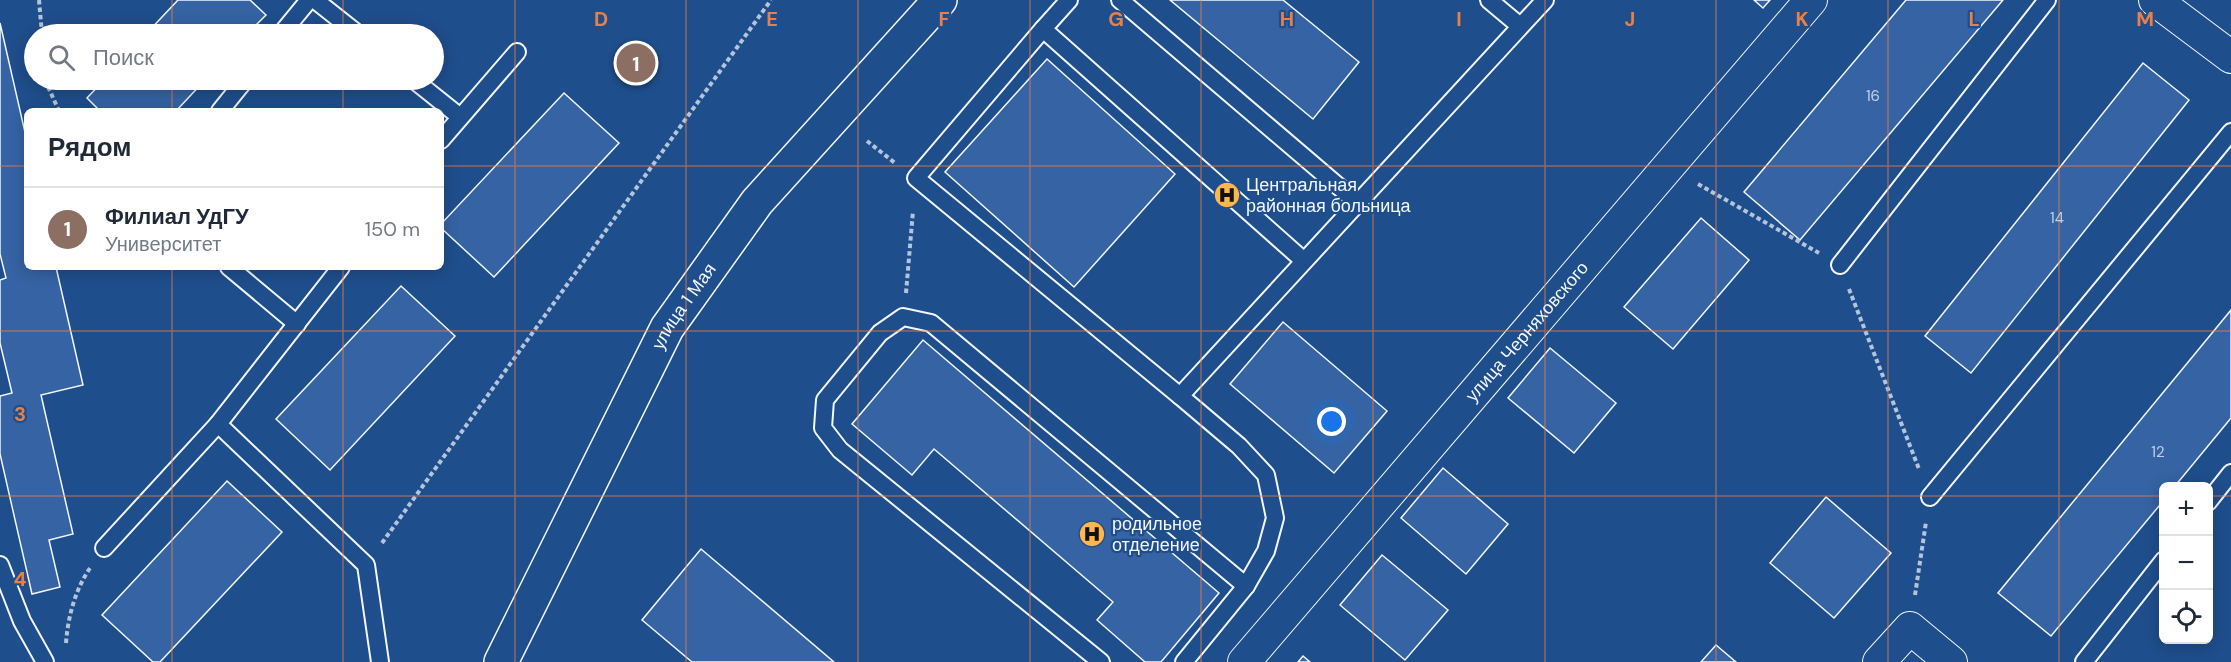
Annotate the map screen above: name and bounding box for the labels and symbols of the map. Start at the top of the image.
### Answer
text: D [594,6,608,32]
text: E [766,6,778,32]
text: F [938,6,950,32]
text: G [1108,6,1124,32]
text: H [1280,6,1294,32]
text: I [1456,6,1462,32]
text: J [1625,6,1635,32]
text: K [1795,6,1809,32]
text: L [1968,6,1980,32]
text: M [2136,6,2154,32]
pin: 1 [616,40,656,86]
house number: 16 [1866,86,1880,106]
place label: Центральная районная больница [1246,173,1412,218]
hospital icon: Центральная районная больница [1212,180,1242,210]
house number: 14 [2050,208,2064,228]
street label: улица Черняховского [1460,256,1594,407]
street label: улица 1 Мая [646,258,721,354]
text: 3 [14,401,26,427]
your location [1317,407,1346,436]
house number: 12 [2151,442,2165,462]
place label: родильное отделение [1112,512,1202,557]
hospital icon: родильное отделение [1077,519,1107,549]
text: 4 [14,566,27,592]

